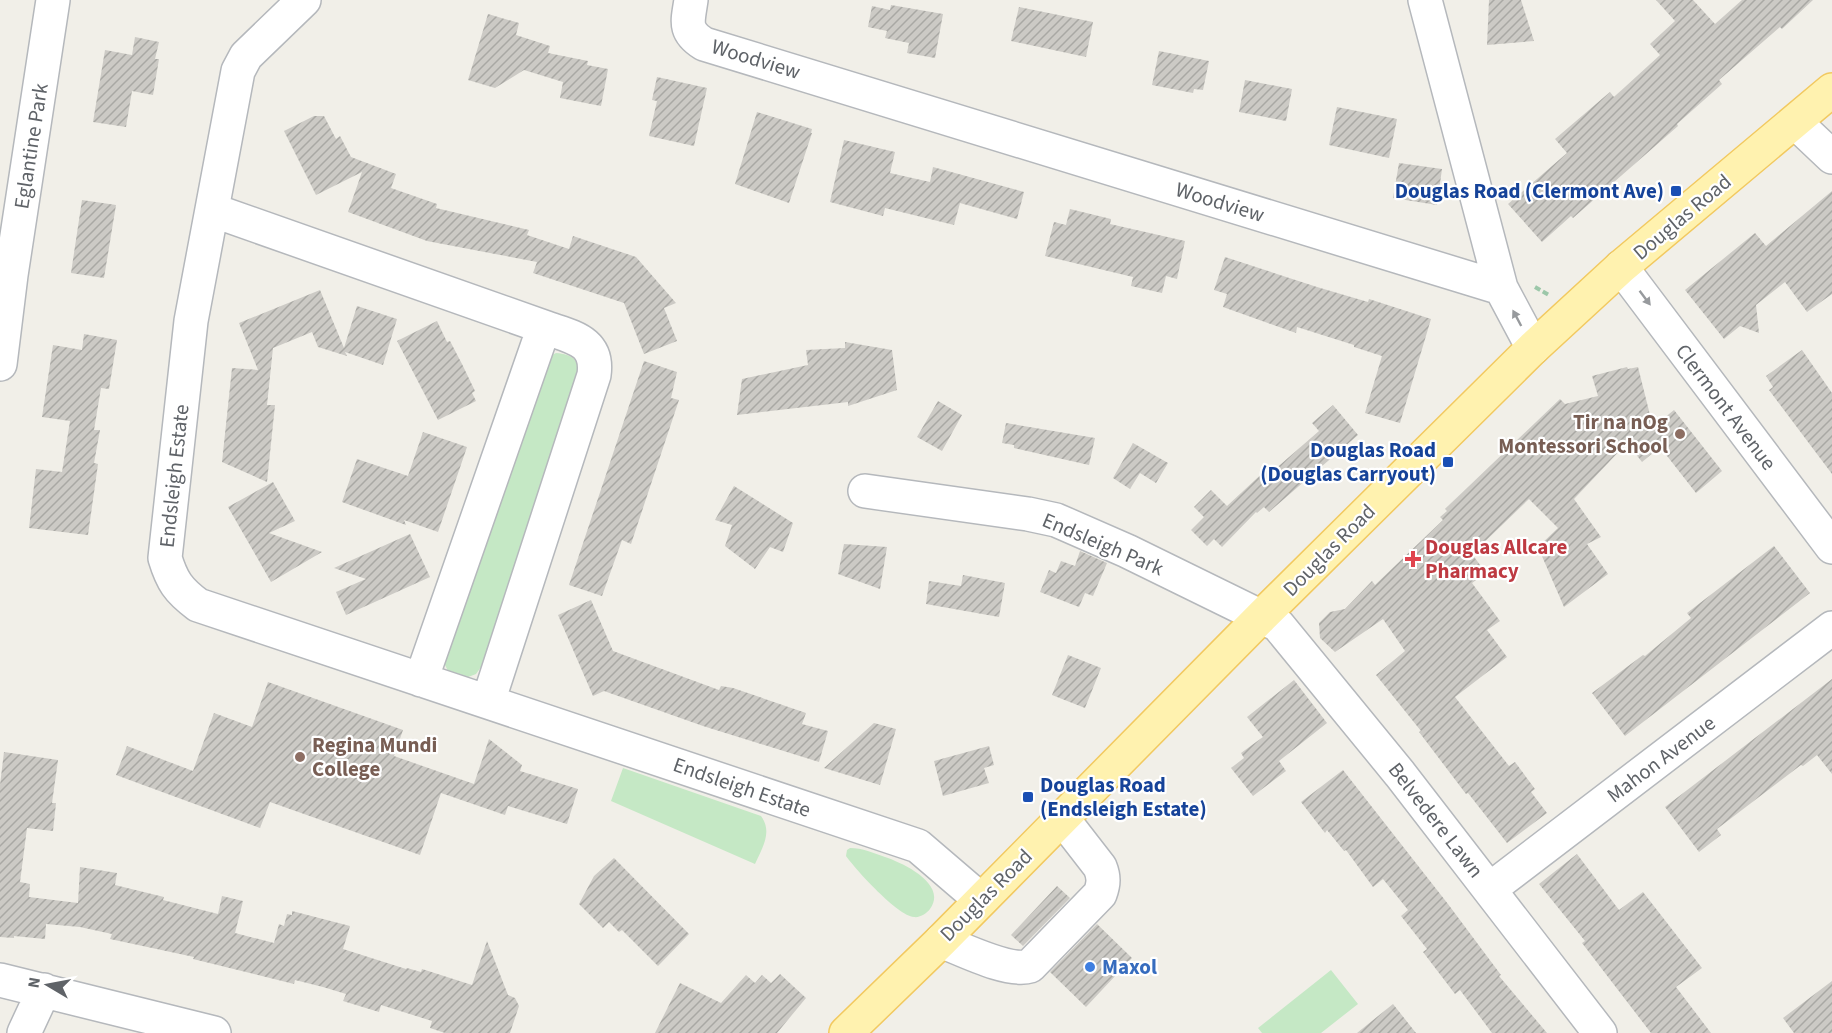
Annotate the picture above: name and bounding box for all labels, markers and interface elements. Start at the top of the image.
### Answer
street label: Woodview [708,31,804,87]
street label: Eglantine Park [6,80,56,211]
street label: Douglas Road [1626,167,1738,267]
street label: Woodview [1172,174,1268,230]
place label: Douglas Road (Clermont Ave) [1395,176,1664,206]
marker: Douglas Road (Clermont Ave) [1669,184,1683,198]
one-way arrow [1638,291,1650,306]
one-way arrow [1512,309,1522,326]
street label: Clermont Avenue [1668,338,1784,476]
street label: Endsleigh Estate [152,403,196,549]
place label: Tir na nOg Montessori School [1498,407,1668,461]
marker: Tir na nOg Montessori School [1673,427,1687,441]
place label: Douglas Road (Douglas Carryout) [1260,435,1436,489]
marker: Douglas Road (Douglas Carryout) [1441,455,1455,469]
street label: Douglas Road [1276,497,1382,603]
street label: Endsleigh Park [1038,505,1169,583]
place label: Douglas Allcare Pharmacy [1425,532,1568,586]
marker: Douglas Allcare Pharmacy [1406,552,1420,566]
street label: Mahon Avenue [1600,708,1722,810]
place label: Regina Mundi College [312,730,437,784]
street label: Endsleigh Estate [669,749,815,825]
marker: Regina Mundi College [293,750,307,764]
street label: Belvedere Lawn [1381,756,1491,884]
place label: Douglas Road (Endsleigh Estate) [1040,770,1207,824]
marker: Douglas Road (Endsleigh Estate) [1021,790,1035,804]
street label: Douglas Road [933,842,1039,948]
place label: Maxol [1102,952,1157,982]
north arrow [18,955,78,1015]
marker: Maxol [1083,960,1097,974]
text: N [22,975,46,990]

